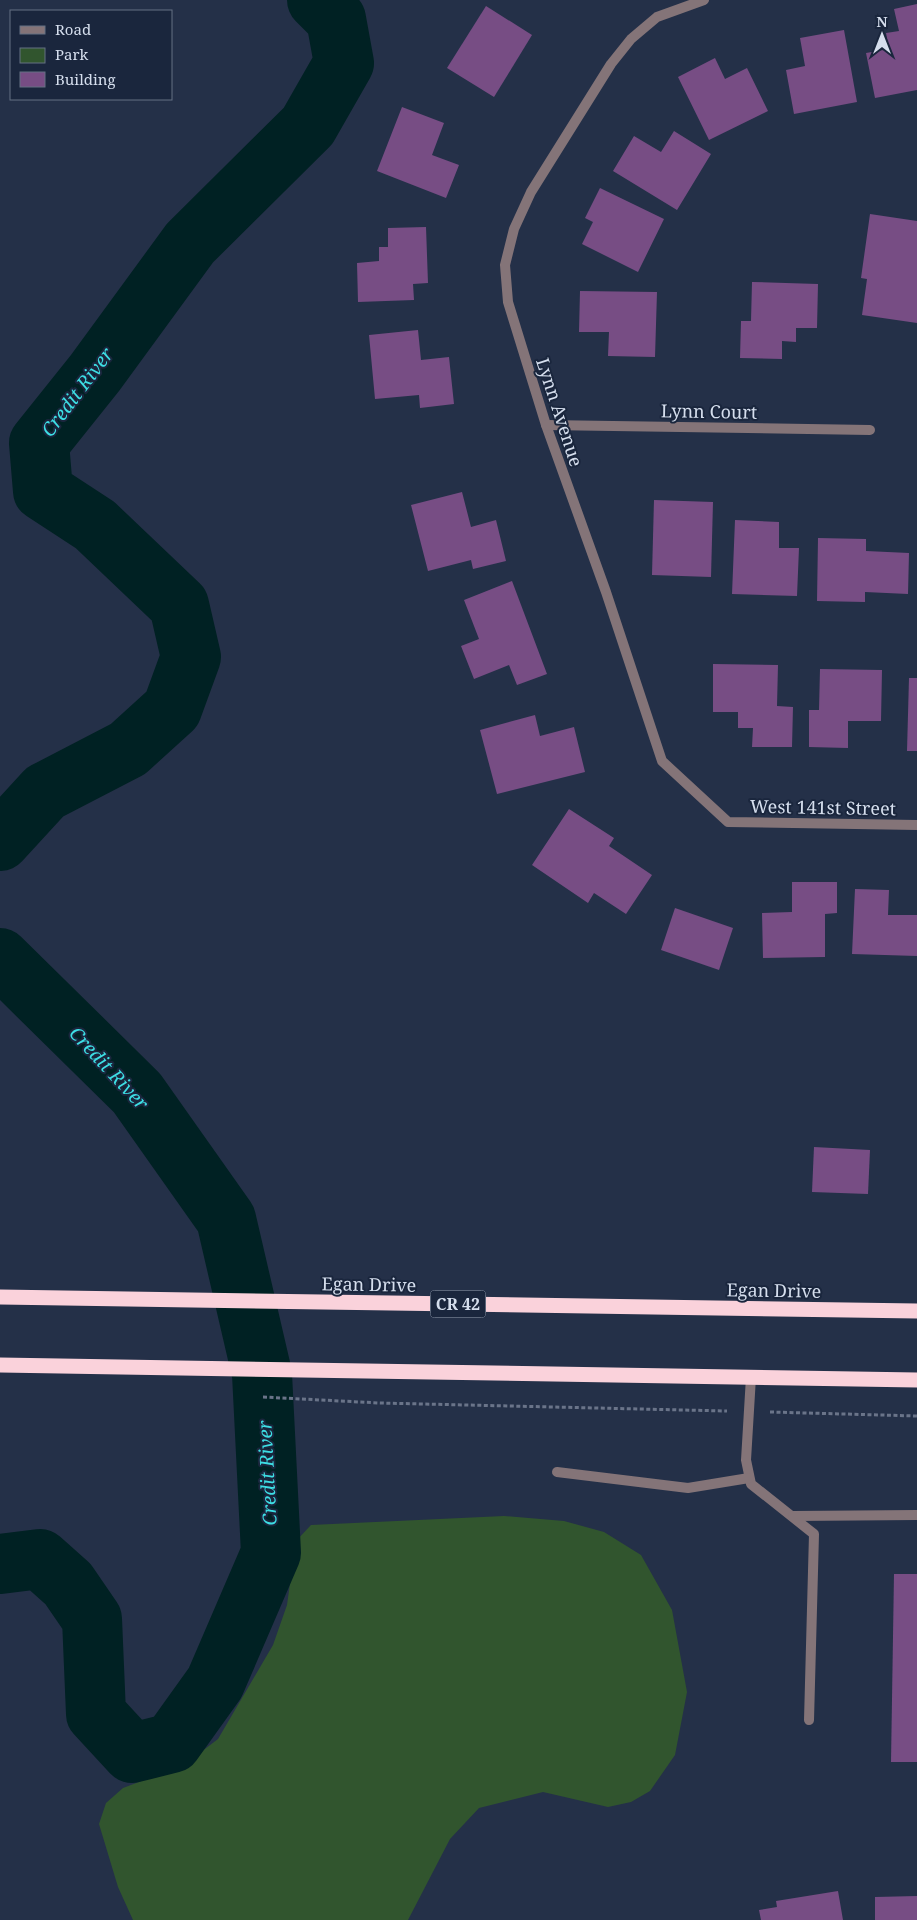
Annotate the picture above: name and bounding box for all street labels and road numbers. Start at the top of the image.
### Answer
street label: Lynn Avenue [531,355,589,469]
street label: Lynn Court [661,398,757,424]
street label: West 141st Street [750,794,896,820]
street label: Egan Drive [321,1271,417,1297]
street label: Egan Drive [726,1277,822,1303]
road number: CR 42 [430,1290,486,1318]

